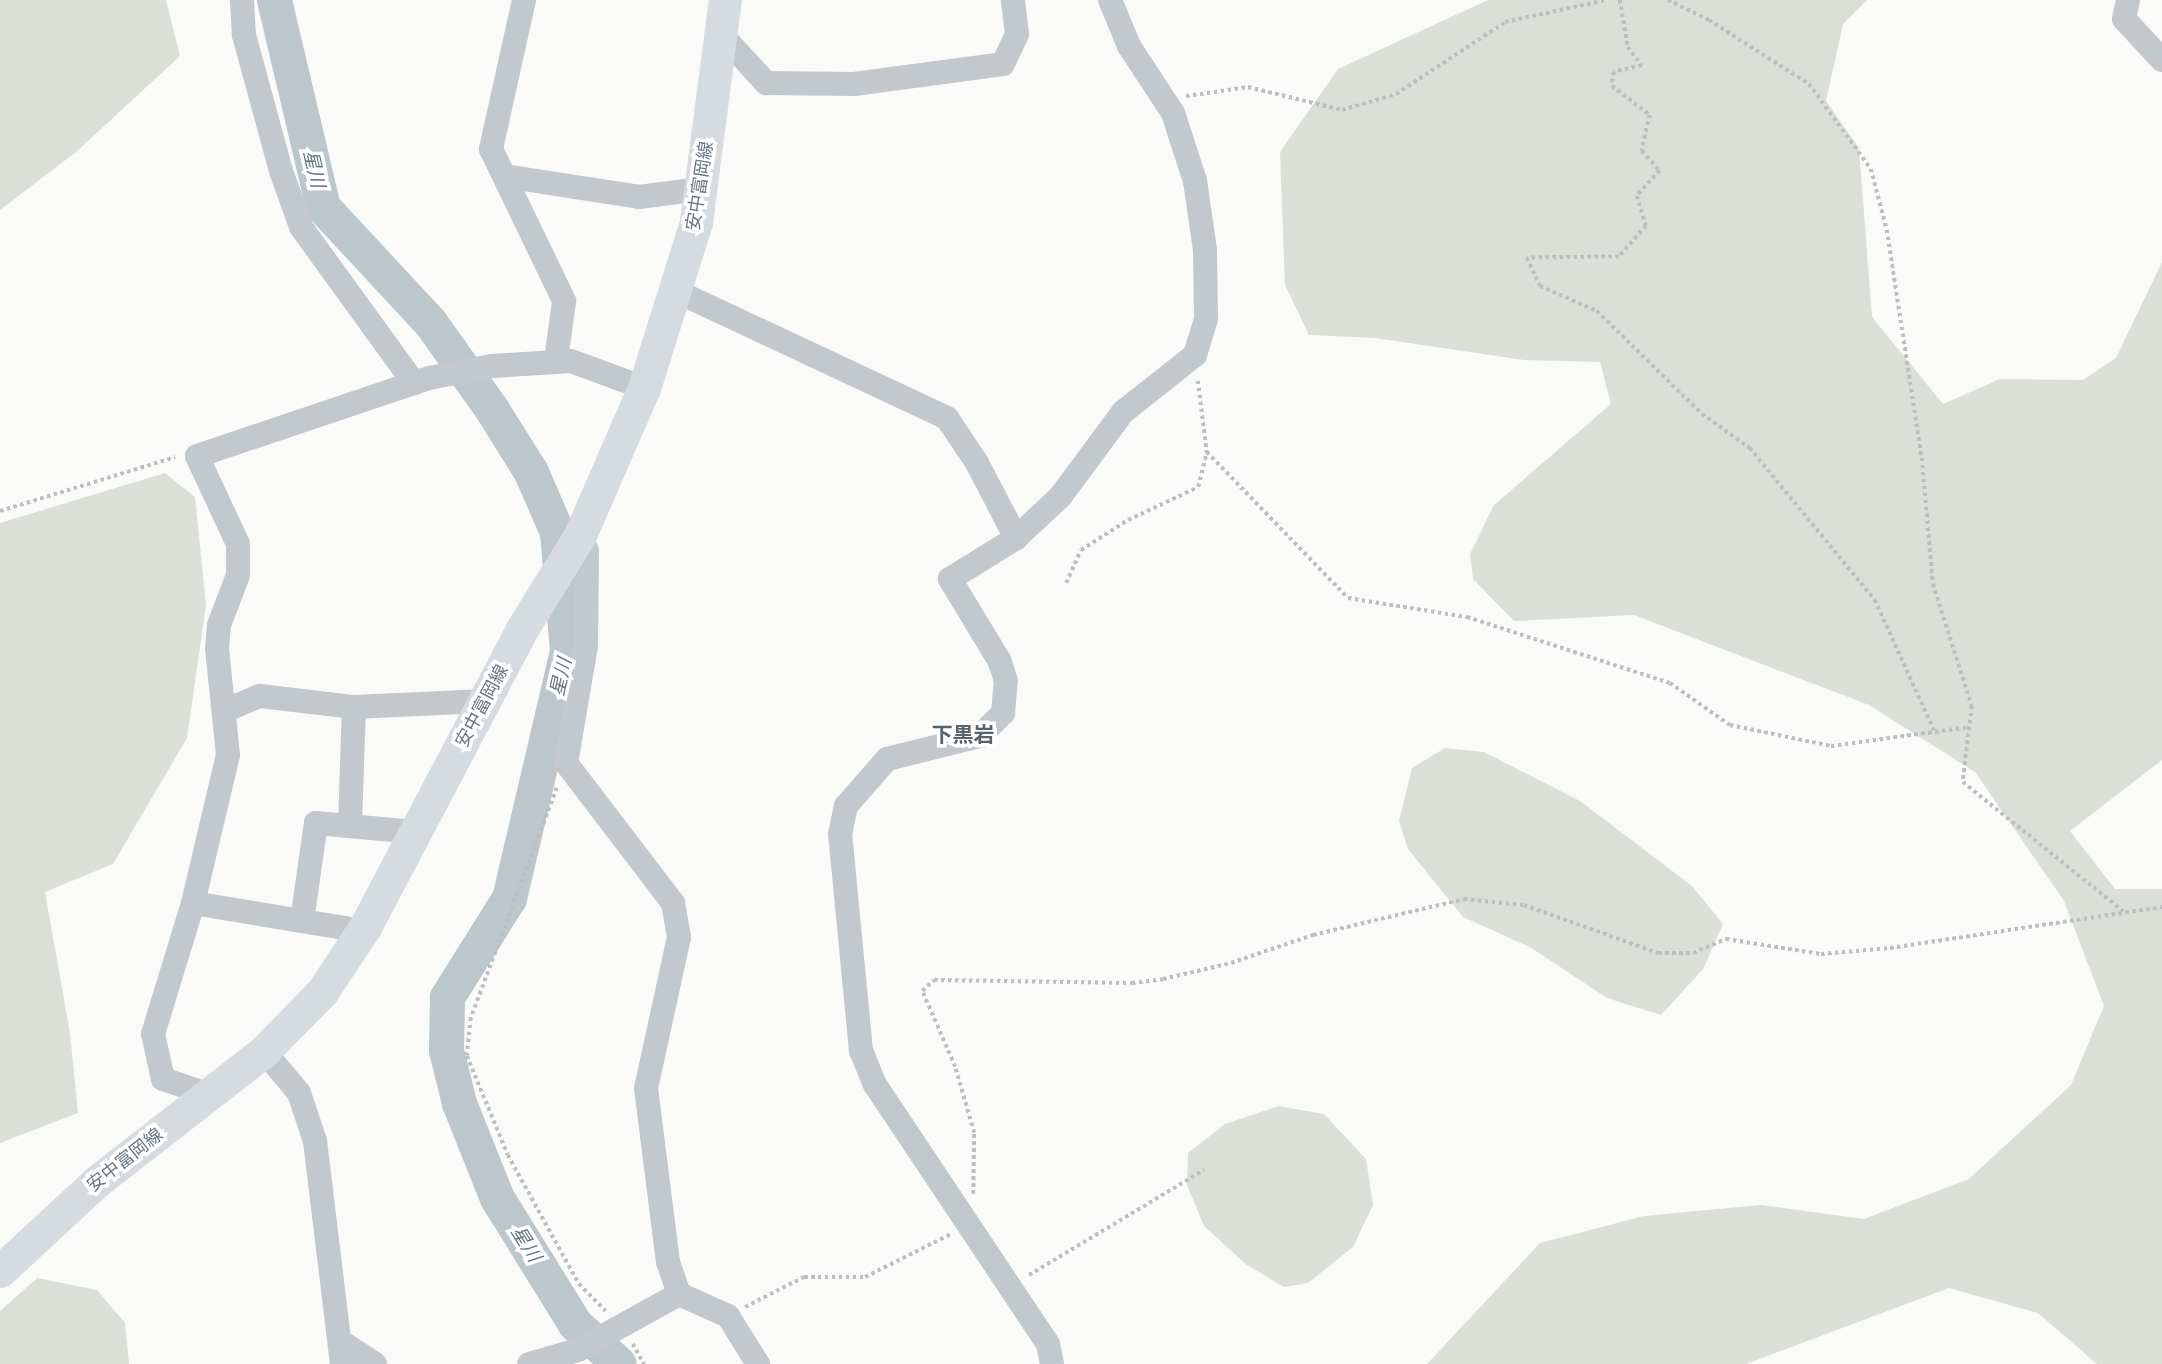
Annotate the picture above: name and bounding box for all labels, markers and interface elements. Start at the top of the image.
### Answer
street label: 安中富岡線 [682,140,718,232]
water label: 星川 [299,148,329,190]
water label: 星川 [546,656,576,698]
street label: 安中富岡線 [451,661,513,751]
district label: 下黒岩 [932,722,994,748]
street label: 安中富岡線 [83,1124,167,1196]
water label: 星川 [506,1222,546,1266]

